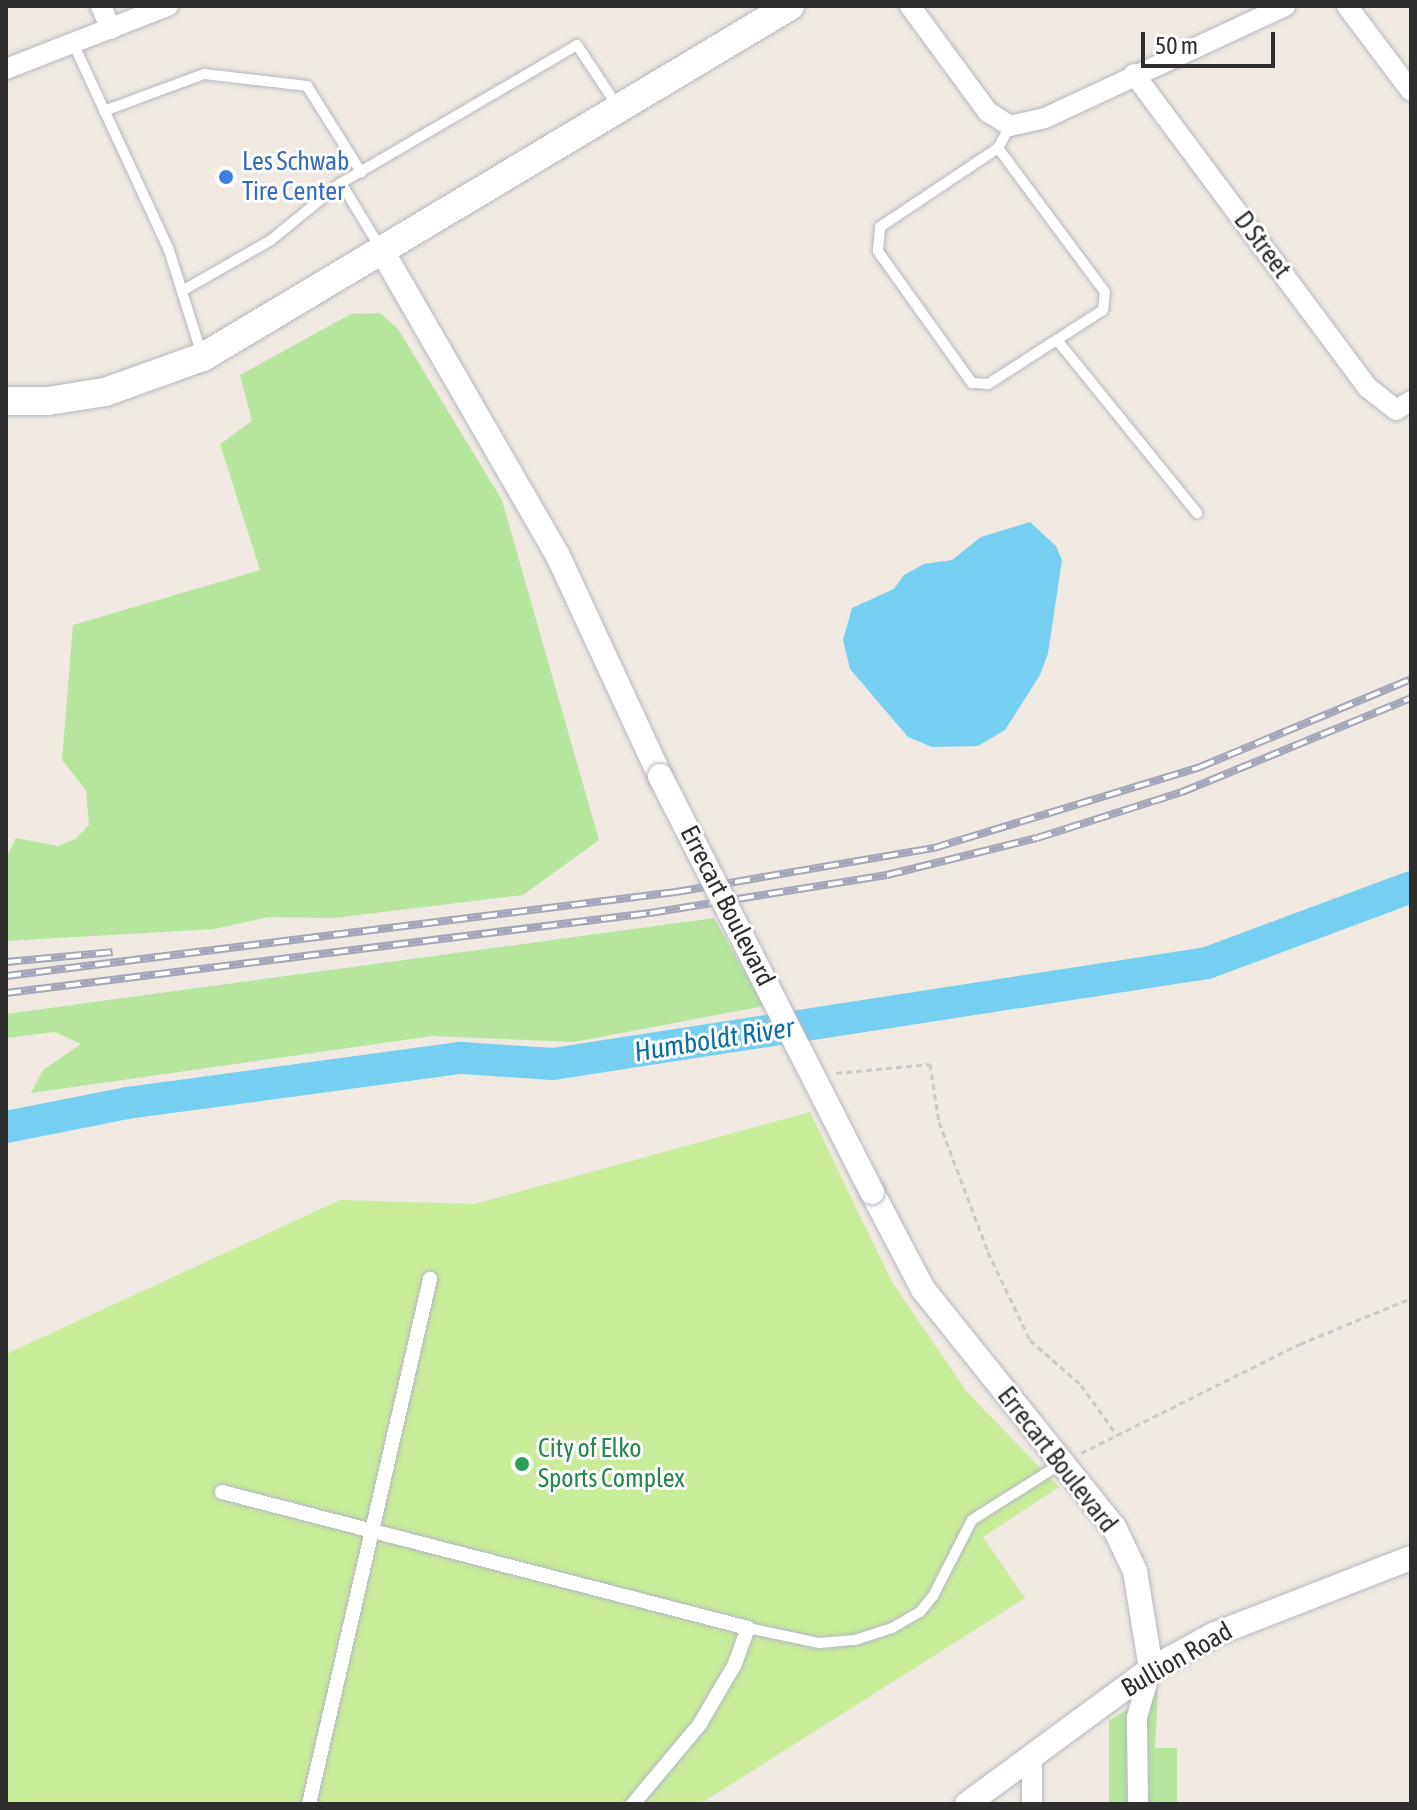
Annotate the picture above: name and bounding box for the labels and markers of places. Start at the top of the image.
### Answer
place label: Les Schwab Tire Center [242,146,349,208]
marker: Les Schwab Tire Center [217,168,235,186]
place label: City of Elko Sports Complex [538,1433,685,1494]
marker: City of Elko Sports Complex [513,1455,531,1473]

